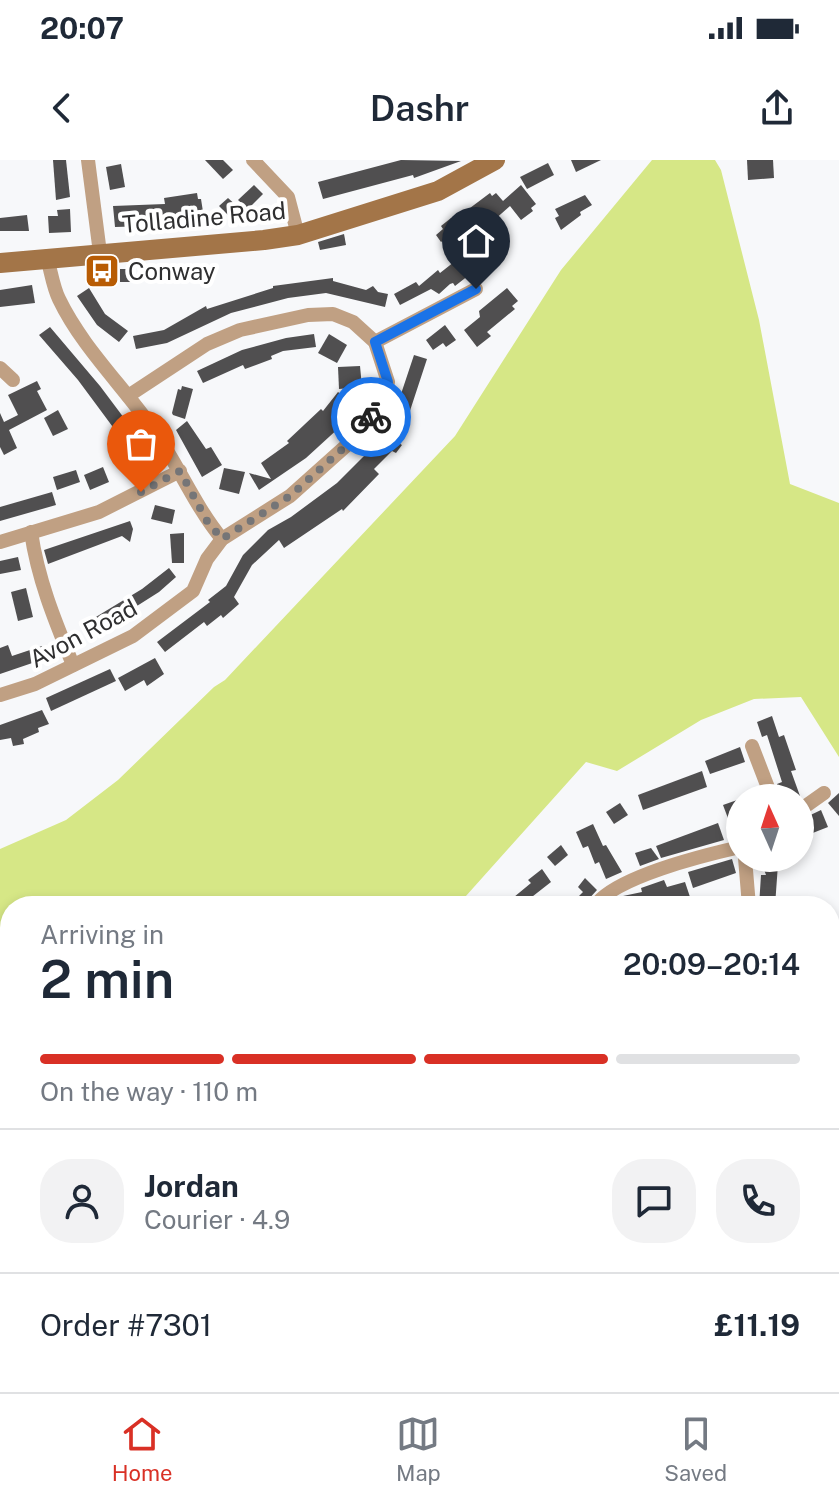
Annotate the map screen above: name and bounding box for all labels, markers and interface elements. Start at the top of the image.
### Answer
text: 20:07 [40,10,124,46]
icon: back [40,86,84,130]
icon: share [755,86,799,130]
text: Dashr [370,87,469,129]
street label: Tolladine Road [121,196,287,238]
pin [442,207,510,289]
icon: home [454,219,498,263]
bus stop icon: Conway [83,252,121,290]
place label: Conway [128,257,216,285]
courier [331,377,411,457]
icon: bike [349,395,393,439]
pin [107,410,175,492]
icon: bag [119,422,163,466]
street label: Avon Road [25,593,141,673]
north arrow [726,784,814,872]
map controls [726,784,814,872]
text: Arriving in [40,919,164,950]
text: 20:09–20:14 [623,946,800,982]
text: 2 min [40,949,174,1010]
text: On the way · 110 m [40,1076,258,1107]
button: person [40,1159,124,1243]
button: chat [612,1159,696,1243]
button: phone [716,1159,800,1243]
text: Jordan [144,1168,239,1204]
text: Courier · 4.9 [144,1204,290,1235]
text: Order #7301 [40,1307,212,1343]
text: £11.19 [714,1307,800,1343]
tab: Home [112,1412,172,1486]
tab: Map [396,1412,441,1486]
tab: Saved [664,1412,727,1486]

